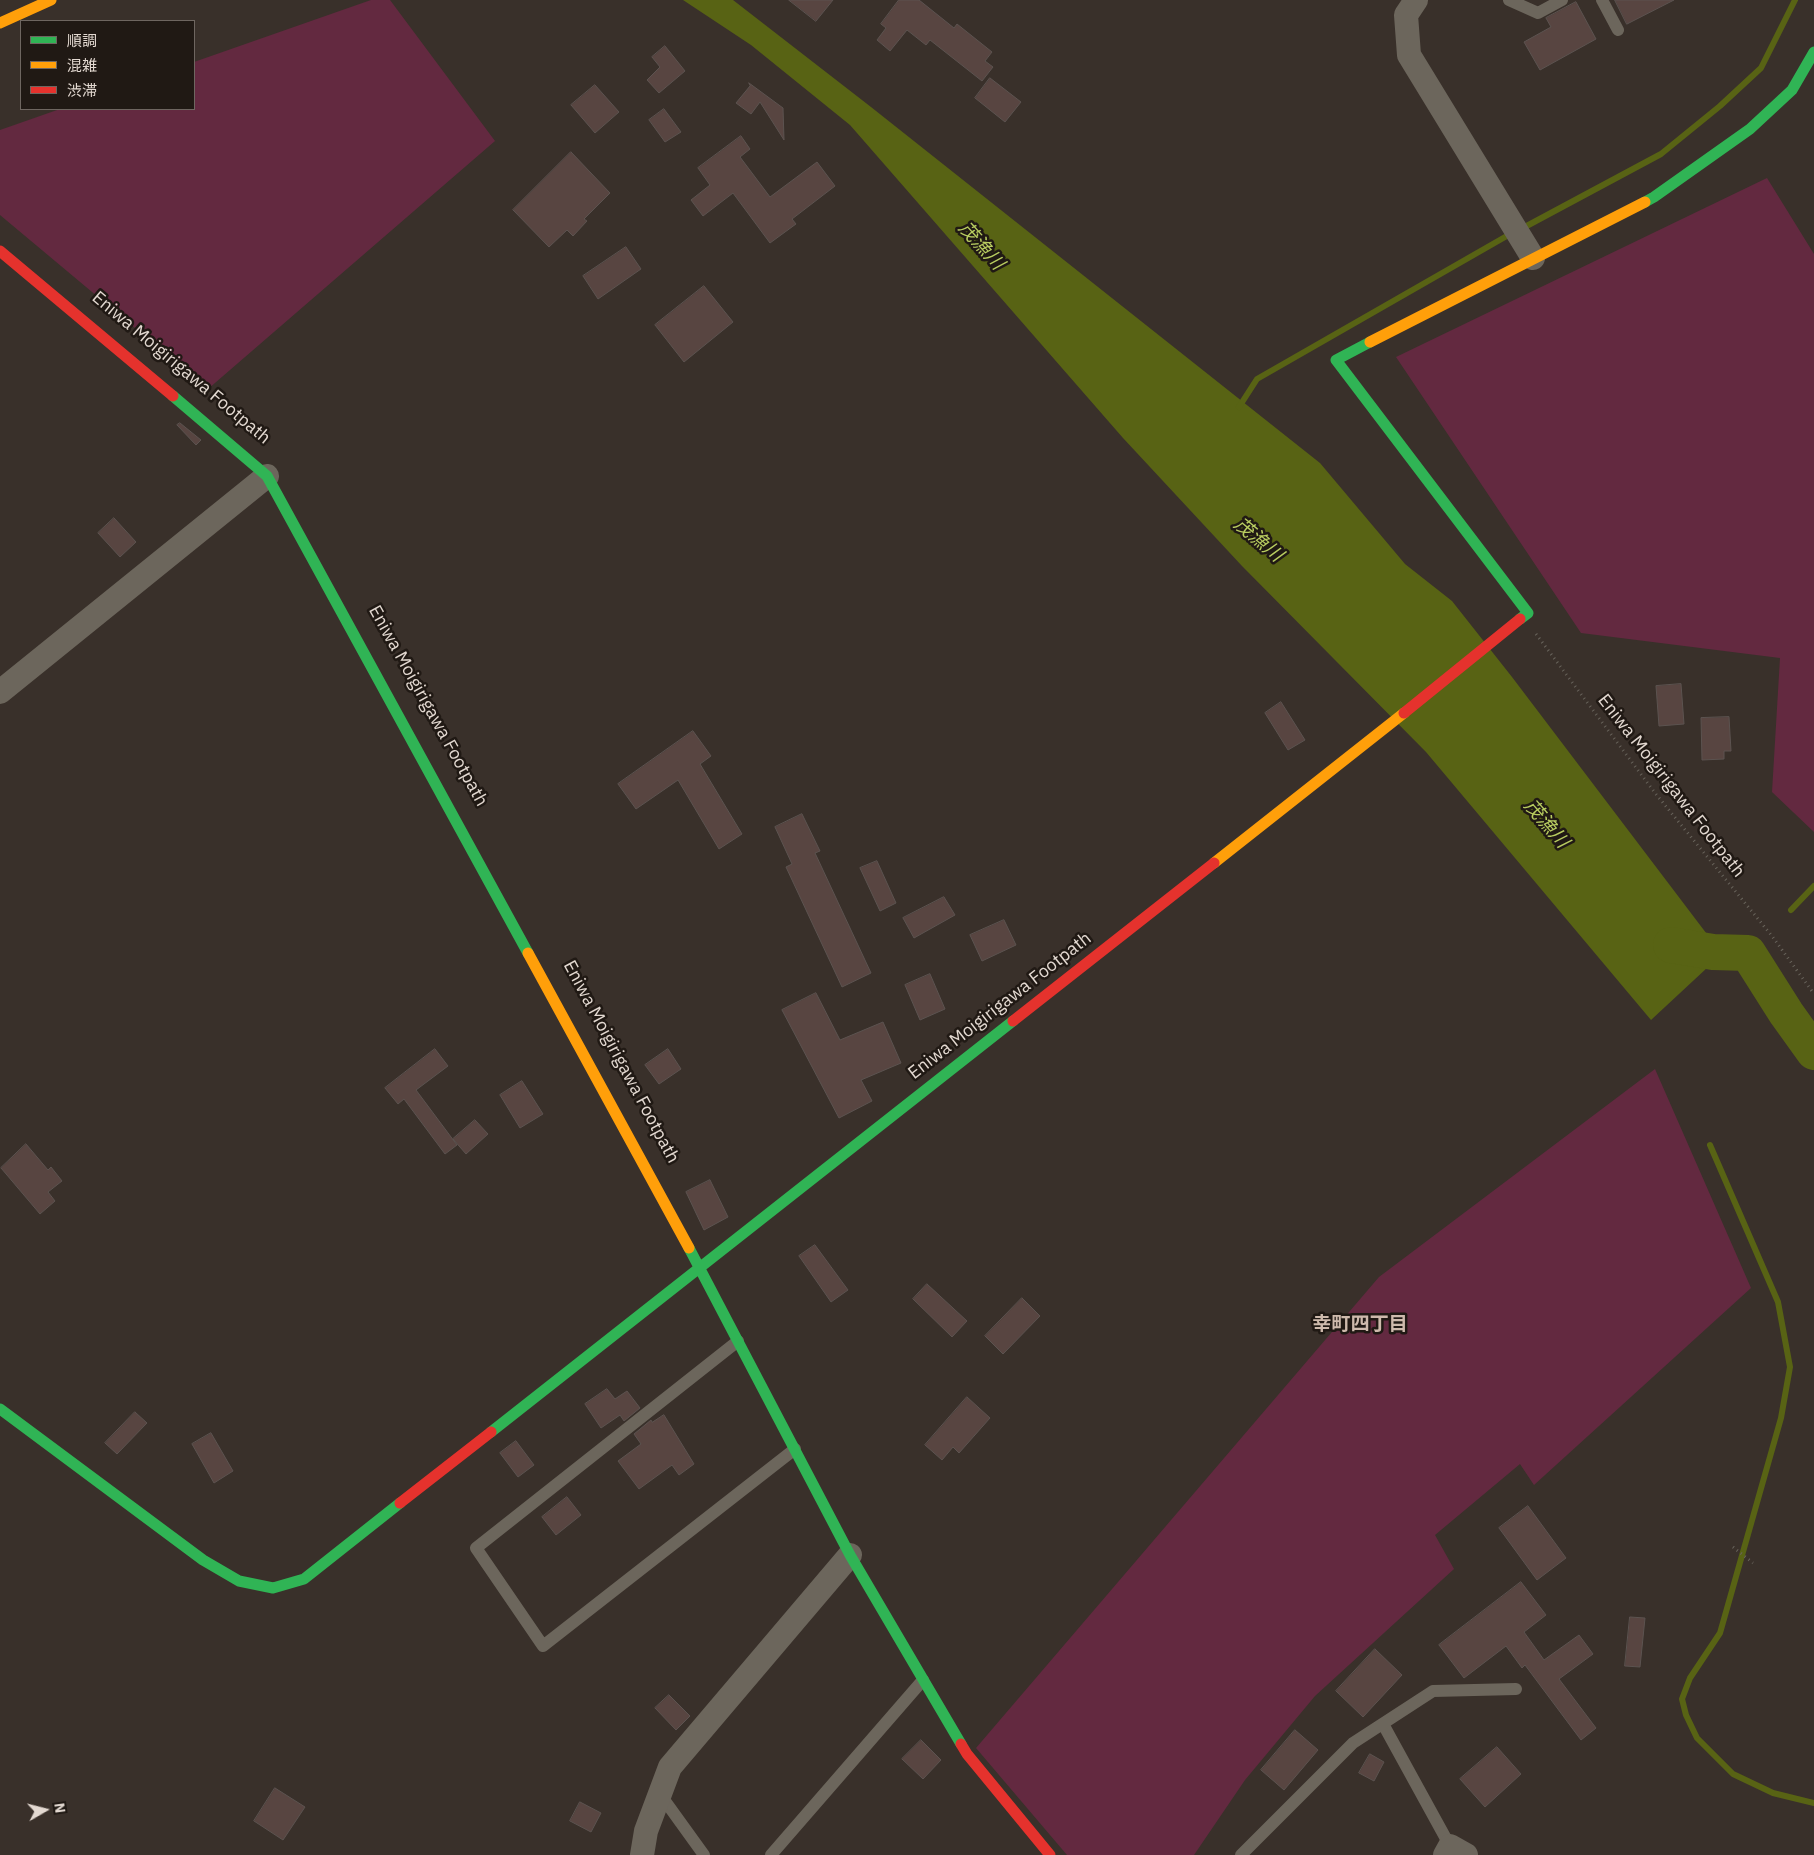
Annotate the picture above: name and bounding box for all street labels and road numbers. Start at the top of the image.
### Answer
street label: Eniwa Moigirigawa Footpath [87,287,275,449]
street label: Eniwa Moigirigawa Footpath [364,602,492,810]
street label: Eniwa Moigirigawa Footpath [1593,690,1749,882]
street label: Eniwa Moigirigawa Footpath [904,928,1096,1084]
street label: Eniwa Moigirigawa Footpath [558,957,684,1167]

